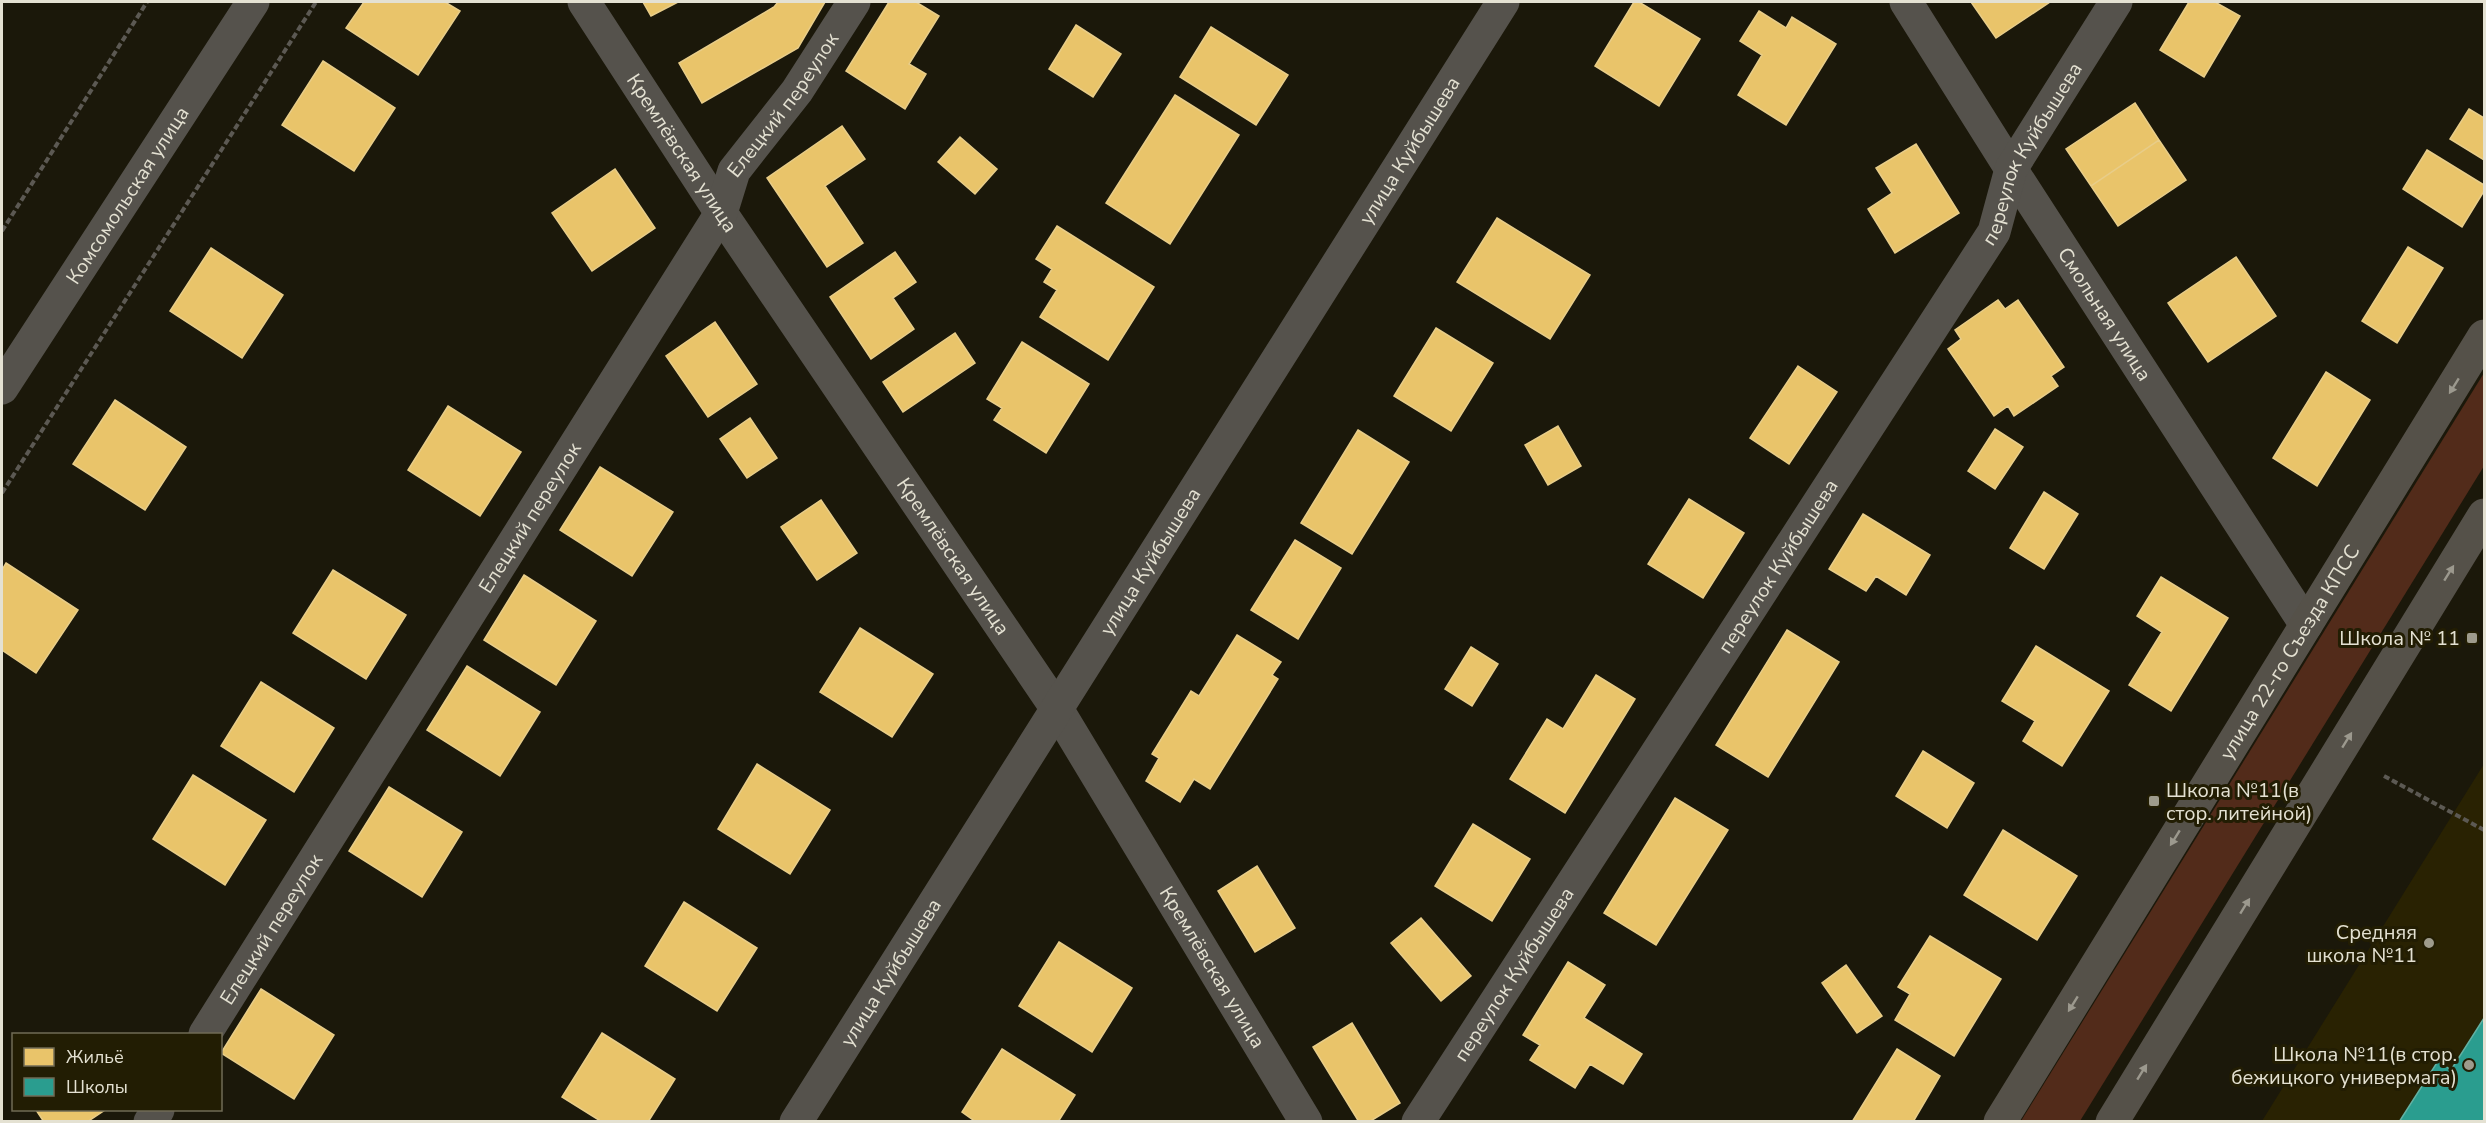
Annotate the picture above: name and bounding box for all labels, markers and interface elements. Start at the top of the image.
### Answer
street label: Елецкий переулок [721,27,845,183]
street label: переулок Куйбышева [1976,57,2089,251]
street label: Кремлёвская улица [620,69,743,238]
street label: улица Куйбышева [1353,72,1467,230]
street label: Комсомольская улица [60,101,196,290]
street label: Смольная улица [2051,242,2158,386]
one-way arrow [2448,378,2459,394]
street label: Елецкий переулок [472,437,588,598]
street label: Кремлёвская улица [890,472,1016,640]
street label: переулок Куйбышева [1712,474,1844,659]
street label: улица Куйбышева [1094,483,1207,641]
street label: улица 22-го Съезда КПСС [2213,540,2366,765]
one-way arrow [2443,565,2454,581]
place label: Школа № 11 [2339,625,2460,652]
marker: Школа № 11 [2465,631,2479,645]
one-way arrow [2341,731,2352,748]
place label: Школа №11(в стор. литейной) [2166,777,2312,827]
marker: Школа №11(в стор. литейной) [2147,794,2161,808]
one-way arrow [2170,830,2181,846]
street label: Елецкий переулок [214,848,329,1010]
street label: Кремлёвская улица [1153,881,1271,1053]
street label: переулок Куйбышева [1448,882,1580,1067]
street label: улица Куйбышева [834,894,948,1052]
one-way arrow [2239,898,2250,914]
place label: Средняя школа №11 [2306,919,2417,969]
marker: Средняя школа №11 [2422,936,2436,950]
one-way arrow [2067,996,2078,1012]
legend [12,1033,222,1111]
place label: Школа №11(в стор. бежицкого универмага) [2231,1041,2457,1091]
text: Жильё [66,1045,124,1069]
marker: Школа №11(в стор. бежицкого универмага) [2462,1058,2476,1072]
one-way arrow [2137,1064,2148,1080]
text: Школы [66,1075,128,1099]

